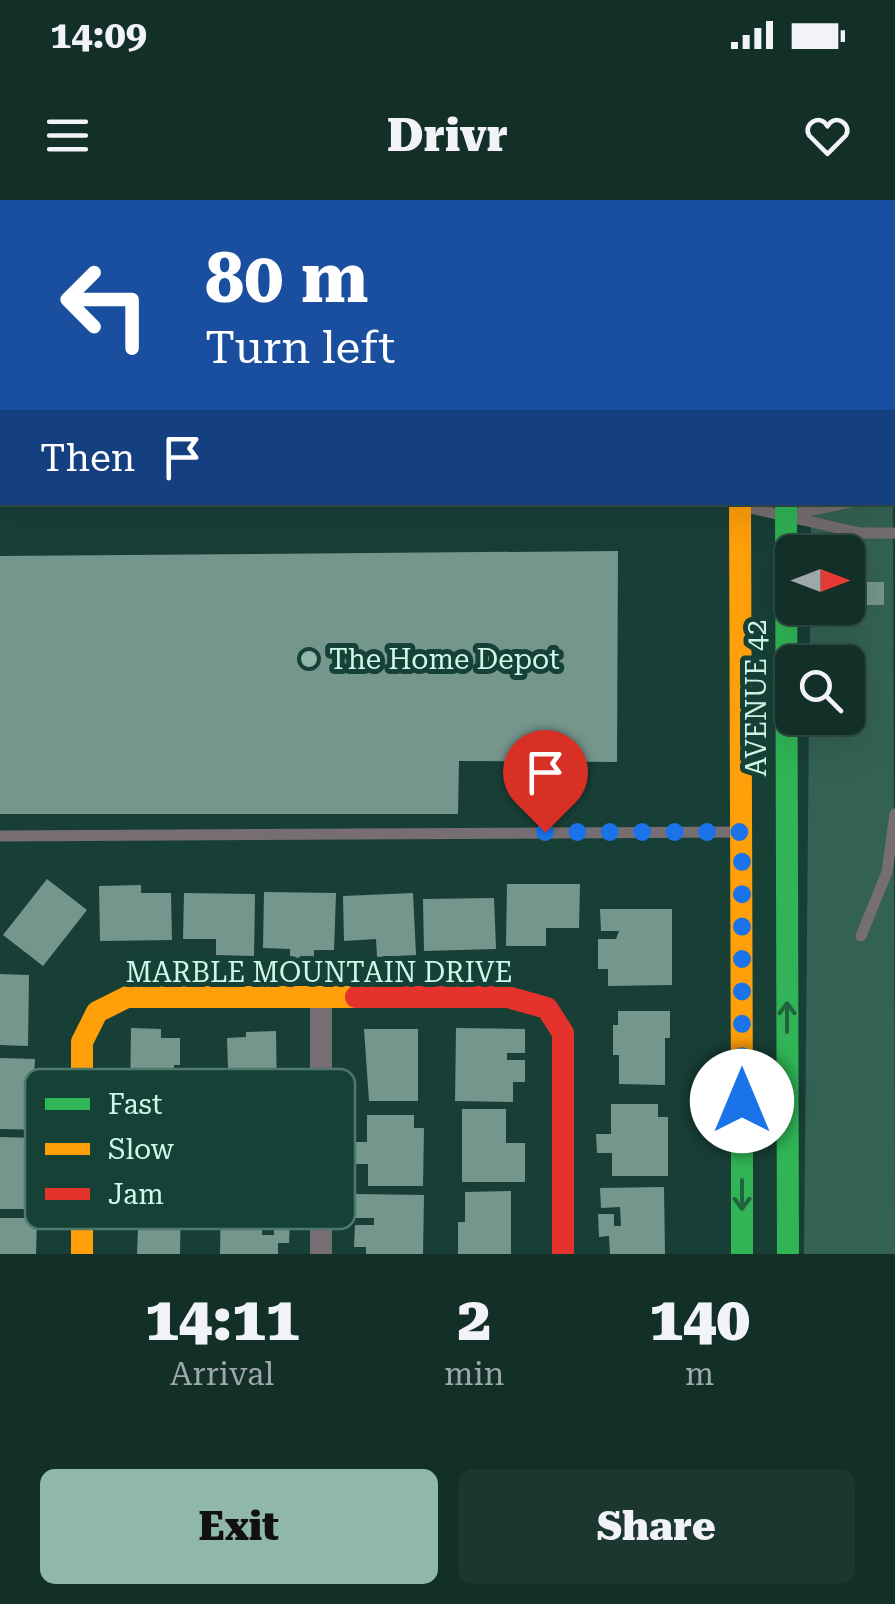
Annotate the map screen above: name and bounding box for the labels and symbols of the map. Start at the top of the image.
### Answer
north arrow [775,535,865,625]
street label: AVENUE 42 [740,620,773,776]
place label: The Home Depot [329,643,560,676]
marker: The Home Depot [298,648,320,670]
pin [503,730,588,833]
street label: MARBLE MOUNTAIN DRIVE [125,956,513,989]
one-way arrow [778,1001,796,1034]
position arrow [690,1049,794,1153]
legend [25,1069,355,1229]
text: Fast [108,1088,162,1121]
text: Slow [108,1133,175,1166]
text: Jam [108,1178,164,1211]
one-way arrow [732,1178,752,1210]

